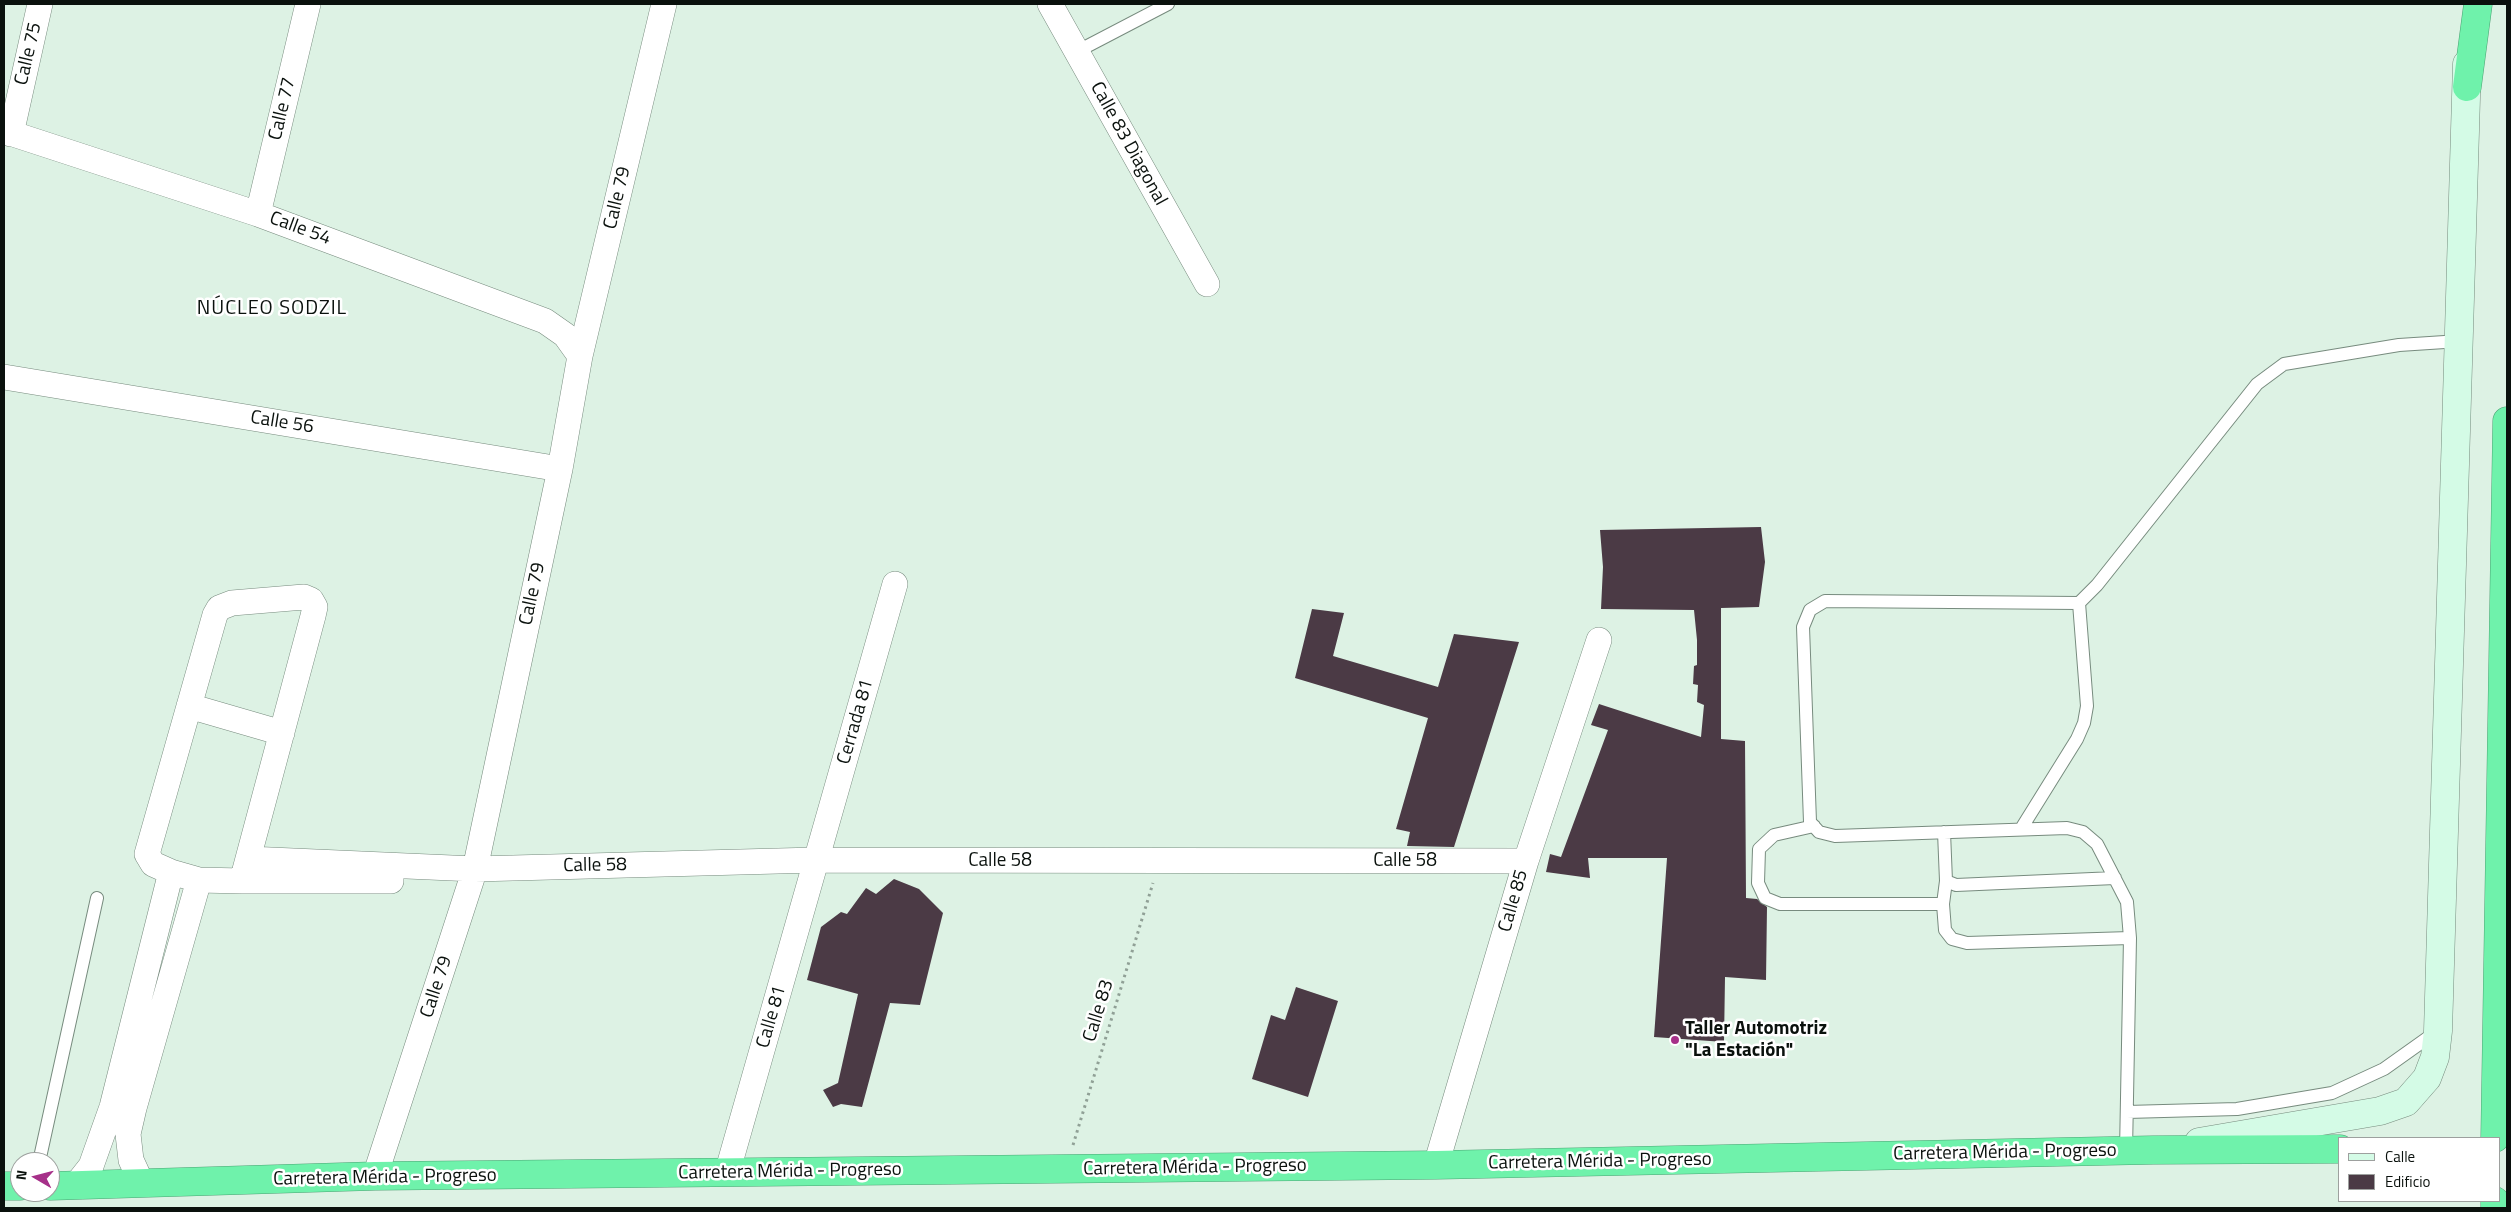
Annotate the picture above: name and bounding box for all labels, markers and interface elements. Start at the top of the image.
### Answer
street label: Calle 75 [11,20,47,88]
street label: Calle 77 [265,75,301,143]
street label: Calle 83 Diagonal [1085,78,1171,210]
street label: Calle 79 [600,164,636,232]
street label: Calle 54 [266,207,334,251]
district label: NÚCLEO SODZIL [195,297,349,321]
street label: Calle 56 [249,407,315,439]
street label: Calle 79 [515,560,551,628]
street label: Cerrada 81 [833,677,879,767]
street label: Calle 58 [968,850,1032,872]
street label: Calle 58 [1373,850,1437,872]
street label: Calle 58 [563,854,627,878]
street label: Calle 85 [1494,867,1534,935]
street label: Calle 79 [416,953,458,1021]
street label: Calle 83 [1079,977,1119,1045]
street label: Calle 81 [752,983,792,1051]
place label: Taller Automotriz "La Estación" [1685,1018,1827,1062]
marker: Taller Automotriz "La Estación" [1669,1034,1681,1046]
legend [2338,1137,2501,1202]
street label: Carretera Mérida - Progreso [1893,1140,2117,1166]
text: Calle [2385,1145,2415,1168]
street label: Carretera Mérida - Progreso [1488,1149,1712,1175]
north arrow [10,1152,60,1202]
street label: Carretera Mérida - Progreso [1083,1155,1307,1181]
street label: Carretera Mérida - Progreso [678,1159,902,1185]
street label: Carretera Mérida - Progreso [273,1165,497,1191]
text: N [10,1169,32,1181]
text: Edificio [2385,1170,2430,1193]

